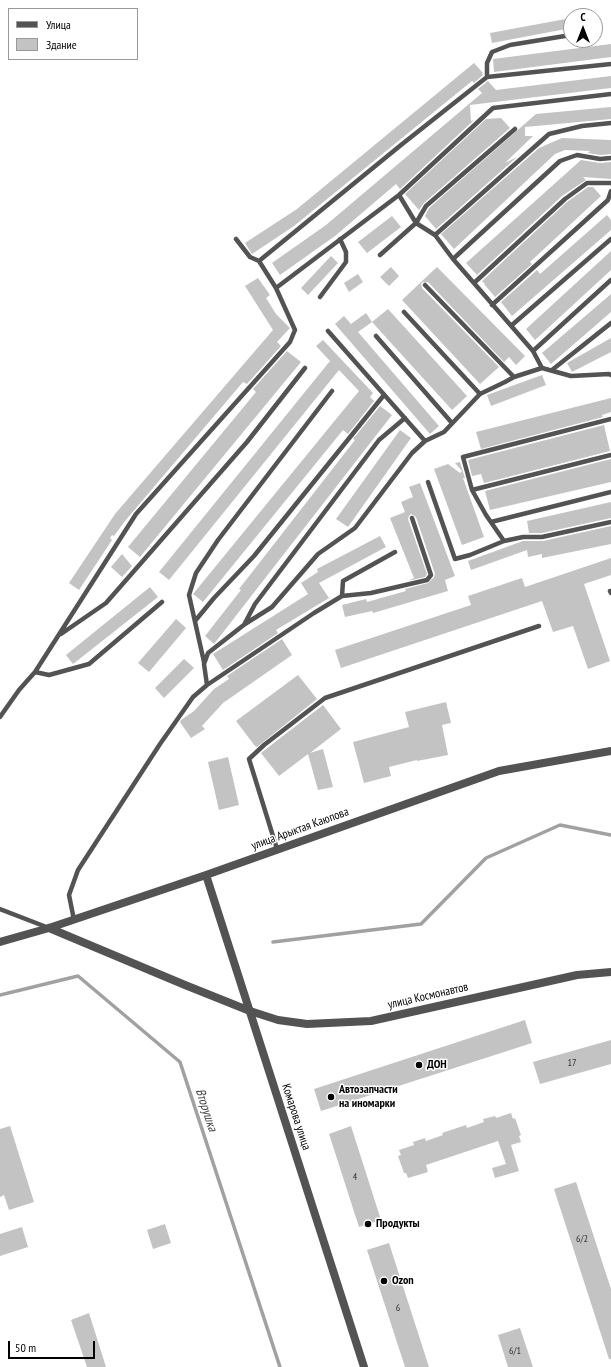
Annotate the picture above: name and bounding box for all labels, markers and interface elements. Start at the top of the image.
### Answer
legend [8,8,138,60]
north arrow [563,8,603,48]
text: С [580,10,586,24]
text: Улица [46,17,71,32]
text: Здание [46,37,77,52]
street label: улица Арыктая Каюпова [249,805,351,853]
street label: улица Космонавтов [386,980,470,1012]
house number: 17 [568,1057,576,1069]
place label: ДОН [427,1058,447,1072]
marker: ДОН [414,1060,424,1070]
street label: Комарова улица [279,1082,313,1152]
place label: Автозапчасти на иномарки [339,1083,398,1111]
water label: Вторушка [192,1087,220,1133]
marker: Автозапчасти на иномарки [326,1092,336,1102]
house number: 4 [353,1171,357,1183]
place label: Продукты [376,1217,420,1231]
marker: Продукты [363,1219,373,1229]
house number: 6/2 [576,1233,588,1245]
place label: Ozon [392,1274,414,1288]
marker: Ozon [379,1276,389,1286]
house number: 6 [396,1302,400,1314]
scale bar [10,1333,97,1359]
text: 50 m [15,1340,36,1355]
house number: 6/1 [509,1345,521,1357]

